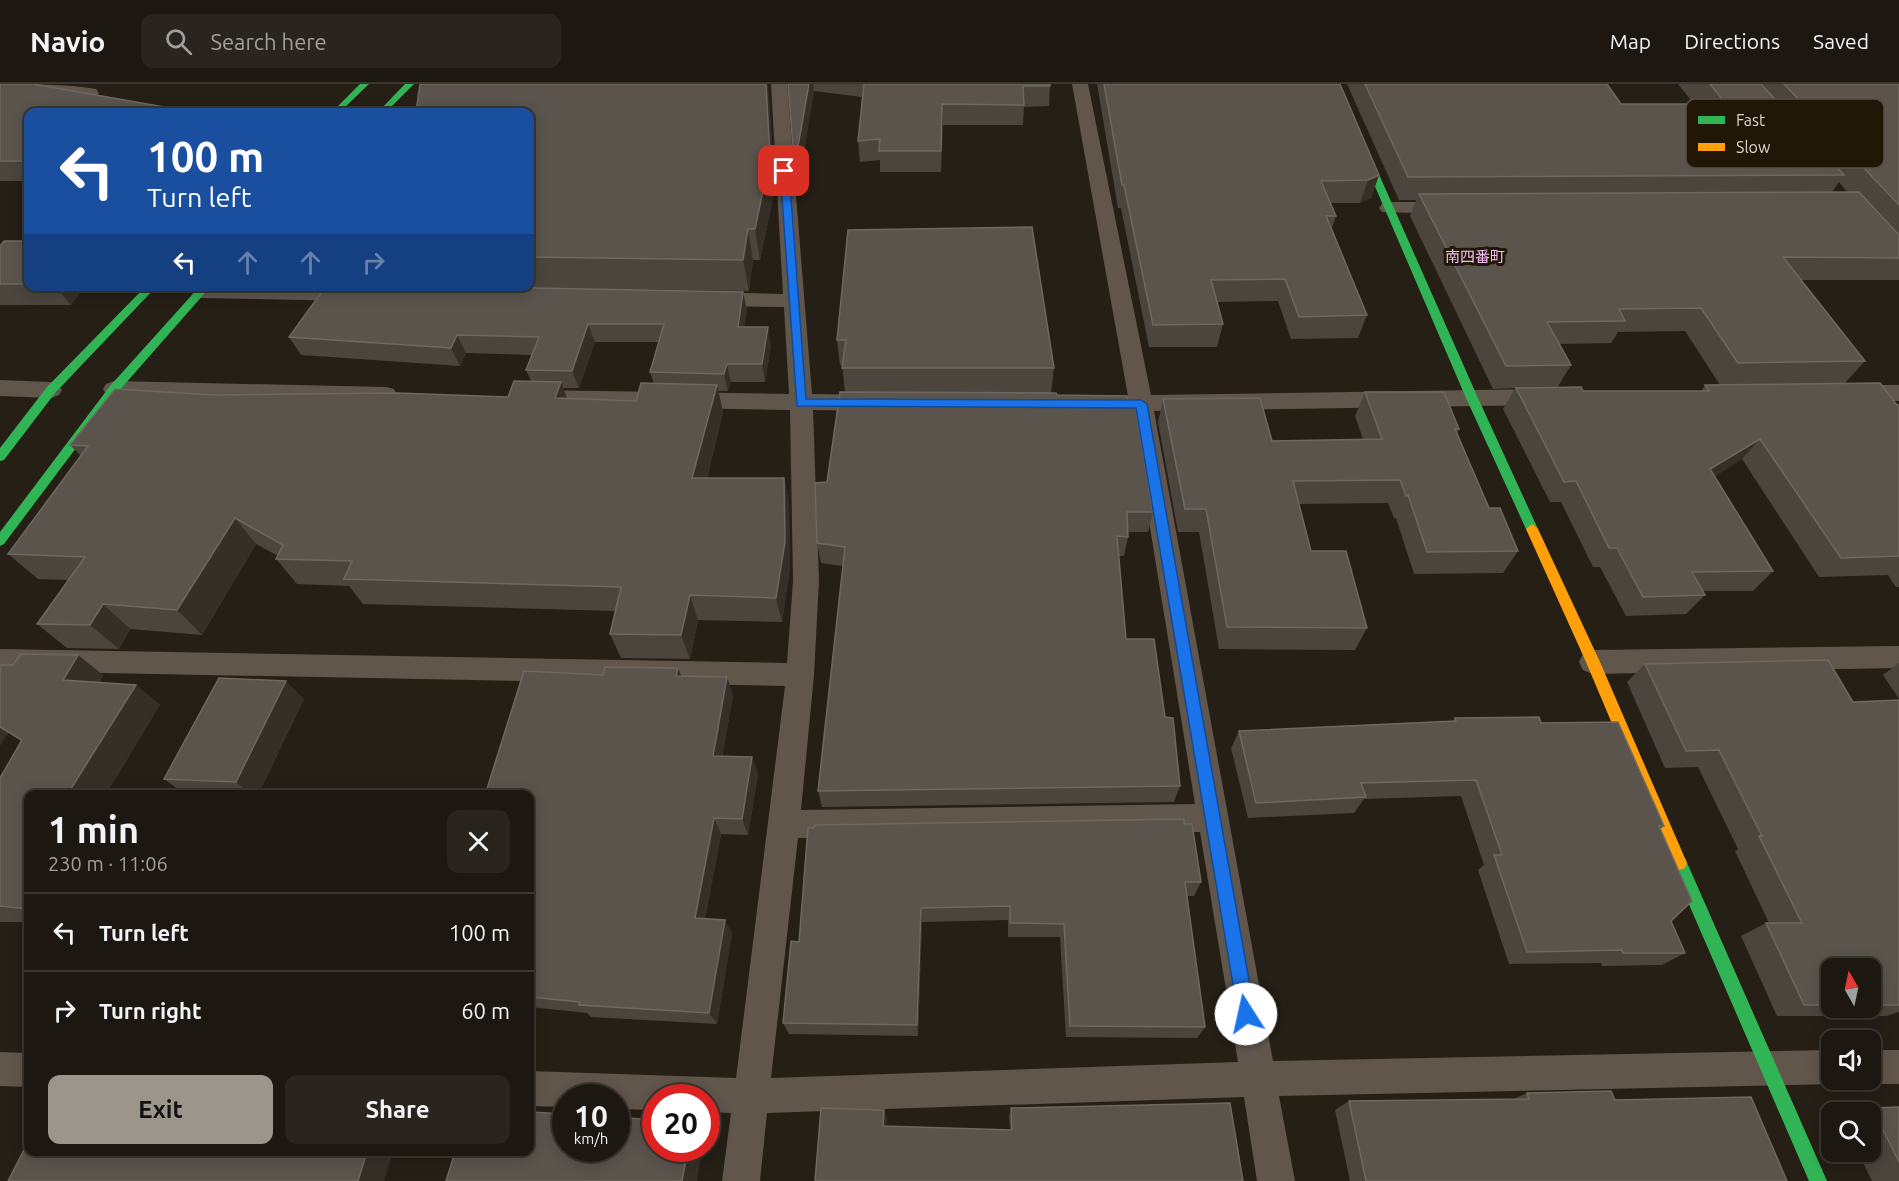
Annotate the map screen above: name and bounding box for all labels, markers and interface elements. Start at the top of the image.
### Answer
search box [141,14,561,68]
icon: search [162,25,195,58]
text: Navio [30,26,105,57]
text: Search here [210,29,327,54]
text: Map [1610,29,1651,53]
text: Directions [1684,29,1780,53]
text: Saved [1813,29,1869,53]
legend [1686,99,1884,168]
text: Fast [1736,111,1766,129]
icon: left [48,132,126,210]
text: 100 m [147,133,264,180]
text: Slow [1736,138,1771,156]
pin [758,145,809,196]
icon: arrive [767,154,800,187]
text: Turn left [147,182,251,212]
icon: left [168,246,201,279]
icon: ahead [231,246,264,279]
icon: ahead [294,246,327,279]
icon: right [357,246,390,279]
district label: 南四番町 [1445,248,1505,265]
text: 1 min [48,809,139,850]
button: close [447,810,510,873]
text: 230 m · 11:06 [48,852,168,875]
icon: left [48,916,81,949]
text: Turn left [99,920,189,945]
text: 100 m [449,920,510,945]
north arrow [1821,958,1881,1018]
map controls [1821,958,1881,1162]
position arrow [1214,982,1278,1046]
icon: right [48,994,81,1027]
text: Turn right [99,998,201,1023]
text: 60 m [461,998,510,1023]
button: sound [1821,1030,1881,1090]
button: Exit [48,1075,273,1144]
button: Share [285,1075,510,1144]
speed limit sign: 20 [642,1084,720,1162]
text: 10 [574,1099,608,1133]
button: search [1821,1102,1881,1162]
text: km/h [574,1130,608,1147]

